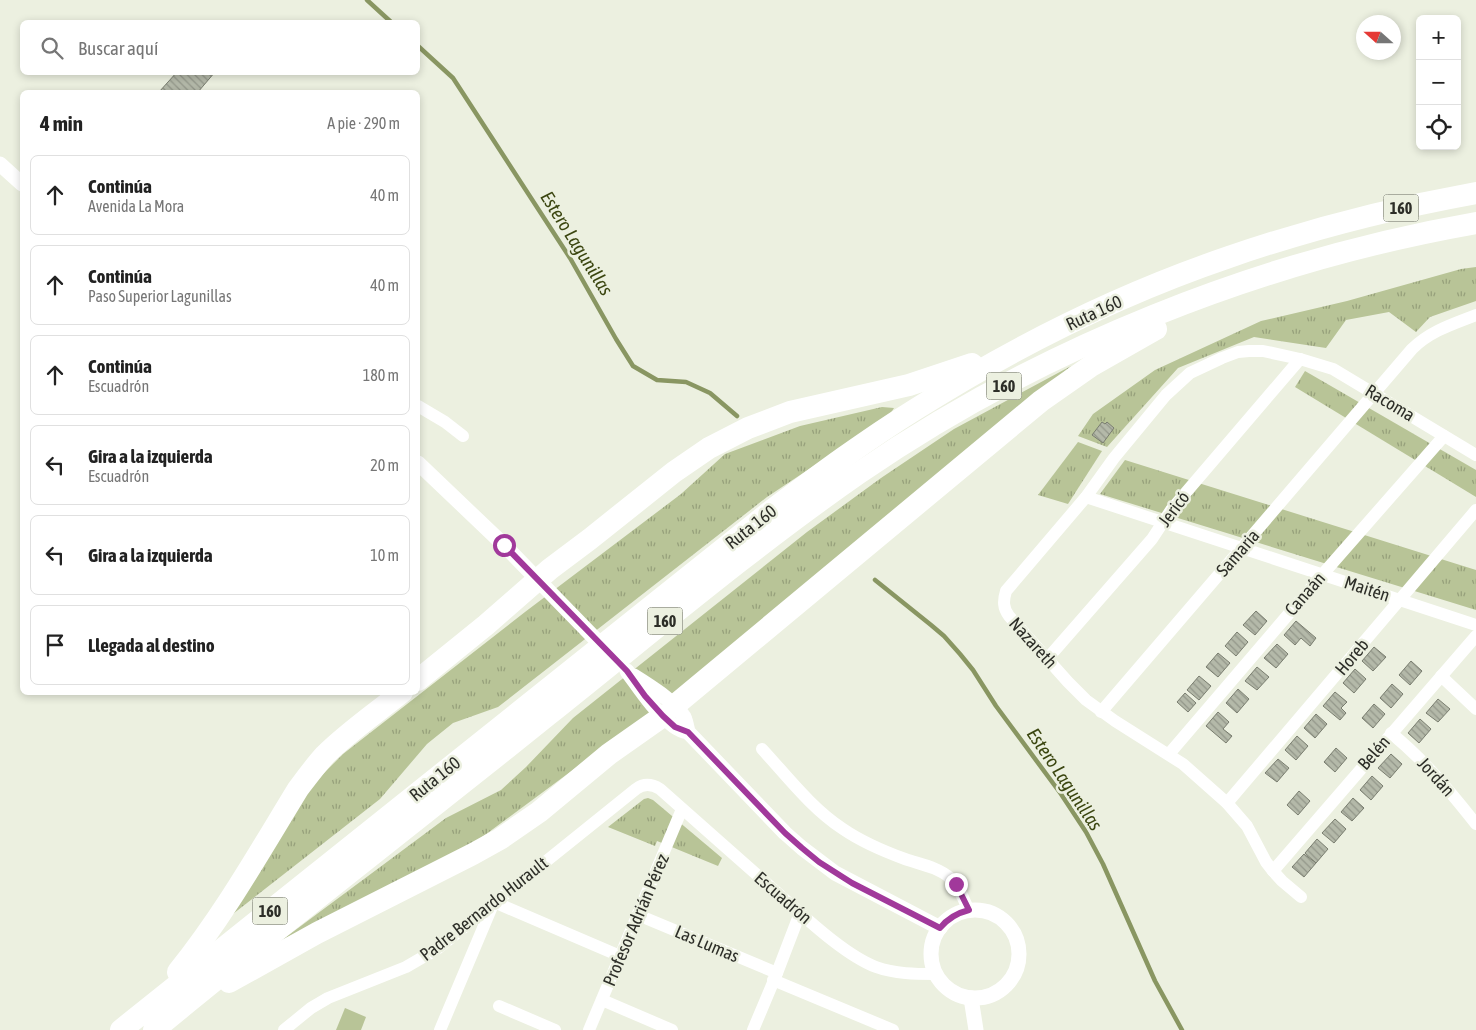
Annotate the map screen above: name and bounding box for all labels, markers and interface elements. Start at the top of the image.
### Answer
north arrow [1356,15,1401,60]
map controls [1416,15,1461,150]
button: + [1416,15,1461,60]
search box [20,20,420,75]
icon: search [38,34,66,62]
text: Buscar aquí [78,37,158,59]
button: − [1416,60,1461,105]
button: locate [1416,105,1461,150]
text: 4 min [40,111,83,135]
text: A pie · 290 m [327,114,400,132]
text: Continúa [88,175,152,197]
icon: ahead [41,181,69,209]
text: 40 m [370,186,399,204]
water label: Estero Lagunillas [536,187,618,299]
road number: 160 [1384,194,1418,222]
text: Avenida La Mora [88,197,184,215]
text: Continúa [88,265,152,287]
icon: ahead [41,271,69,299]
text: 40 m [370,276,399,294]
text: Paso Superior Lagunillas [88,287,232,305]
street label: Ruta 160 [1063,291,1125,335]
text: Continúa [88,355,152,377]
icon: ahead [41,361,69,389]
text: 180 m [363,366,399,384]
road number: 160 [986,372,1022,400]
text: Escuadrón [88,377,149,395]
street label: Racoma [1362,380,1419,425]
text: Gira a la izquierda [88,445,213,467]
icon: left [41,451,69,479]
text: 20 m [370,456,399,474]
text: Escuadrón [88,467,149,485]
street label: Jericó [1154,487,1194,530]
street label: Ruta 160 [721,500,780,553]
street label: Samaria [1212,525,1264,580]
route start [493,534,516,557]
icon: left [41,541,69,569]
text: Gira a la izquierda [88,544,213,566]
text: 10 m [370,546,399,564]
street label: Canaán [1280,568,1329,620]
street label: Maitén [1342,571,1393,606]
road number: 160 [648,608,682,634]
street label: Nazareth [1005,613,1062,672]
icon: arrive [41,631,69,659]
text: Llegada al destino [88,634,215,656]
street label: Horeb [1330,634,1373,679]
water label: Estero Lagunillas [1023,724,1107,835]
street label: Belén [1353,731,1394,774]
street label: Ruta 160 [405,752,464,805]
street label: Jordán [1413,753,1459,800]
street label: Profesor Adrián Pérez [598,850,673,989]
street label: Padre Bernardo Hurault [416,852,552,965]
street label: Escuadrón [750,867,816,928]
route end [945,873,968,896]
road number: 160 [252,898,288,924]
street label: Las Lumas [672,921,742,966]

